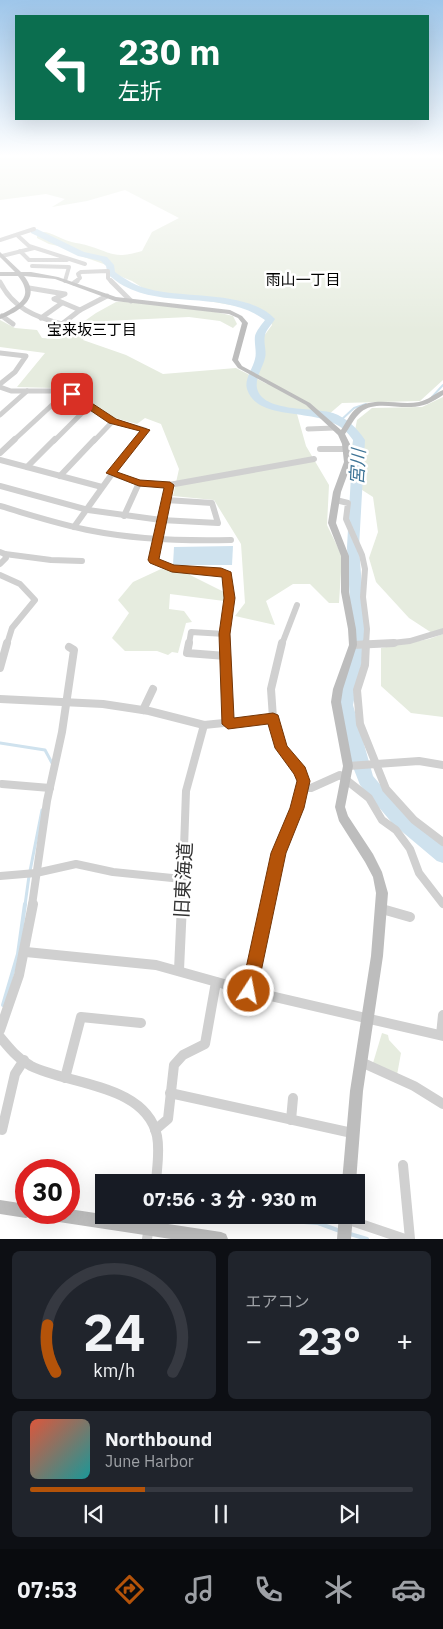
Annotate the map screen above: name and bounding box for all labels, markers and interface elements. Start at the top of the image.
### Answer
text: 230 m [118,29,221,75]
icon: left [35,35,100,100]
text: 左折 [118,76,162,105]
district label: 雨山一丁目 [265,270,341,289]
district label: 宝来坂三丁目 [47,320,137,339]
pin [51,373,93,415]
icon: arrive [58,380,86,408]
water label: 宮川 [345,446,370,486]
street label: 旧東海道 [169,841,197,919]
position arrow [222,964,274,1016]
speed limit sign: 30 [15,1159,80,1224]
text: 07:56 · 3 分 · 930 m [143,1187,317,1211]
text: エアコン [246,1291,310,1311]
text: 24 [83,1298,145,1365]
text: 23° [298,1316,361,1365]
text: − [246,1322,262,1359]
text: + [396,1322,413,1359]
text: km/h [93,1359,135,1382]
text: Northbound [105,1427,212,1451]
text: June Harbor [105,1451,194,1471]
icon: previous [80,1500,108,1528]
icon: pause [207,1500,235,1528]
icon: next [335,1500,363,1528]
icon: directions [112,1572,147,1607]
icon: music [182,1572,217,1607]
icon: phone [251,1572,286,1607]
icon: climate [321,1572,356,1607]
icon: car [391,1572,426,1607]
text: 07:53 [17,1575,77,1604]

